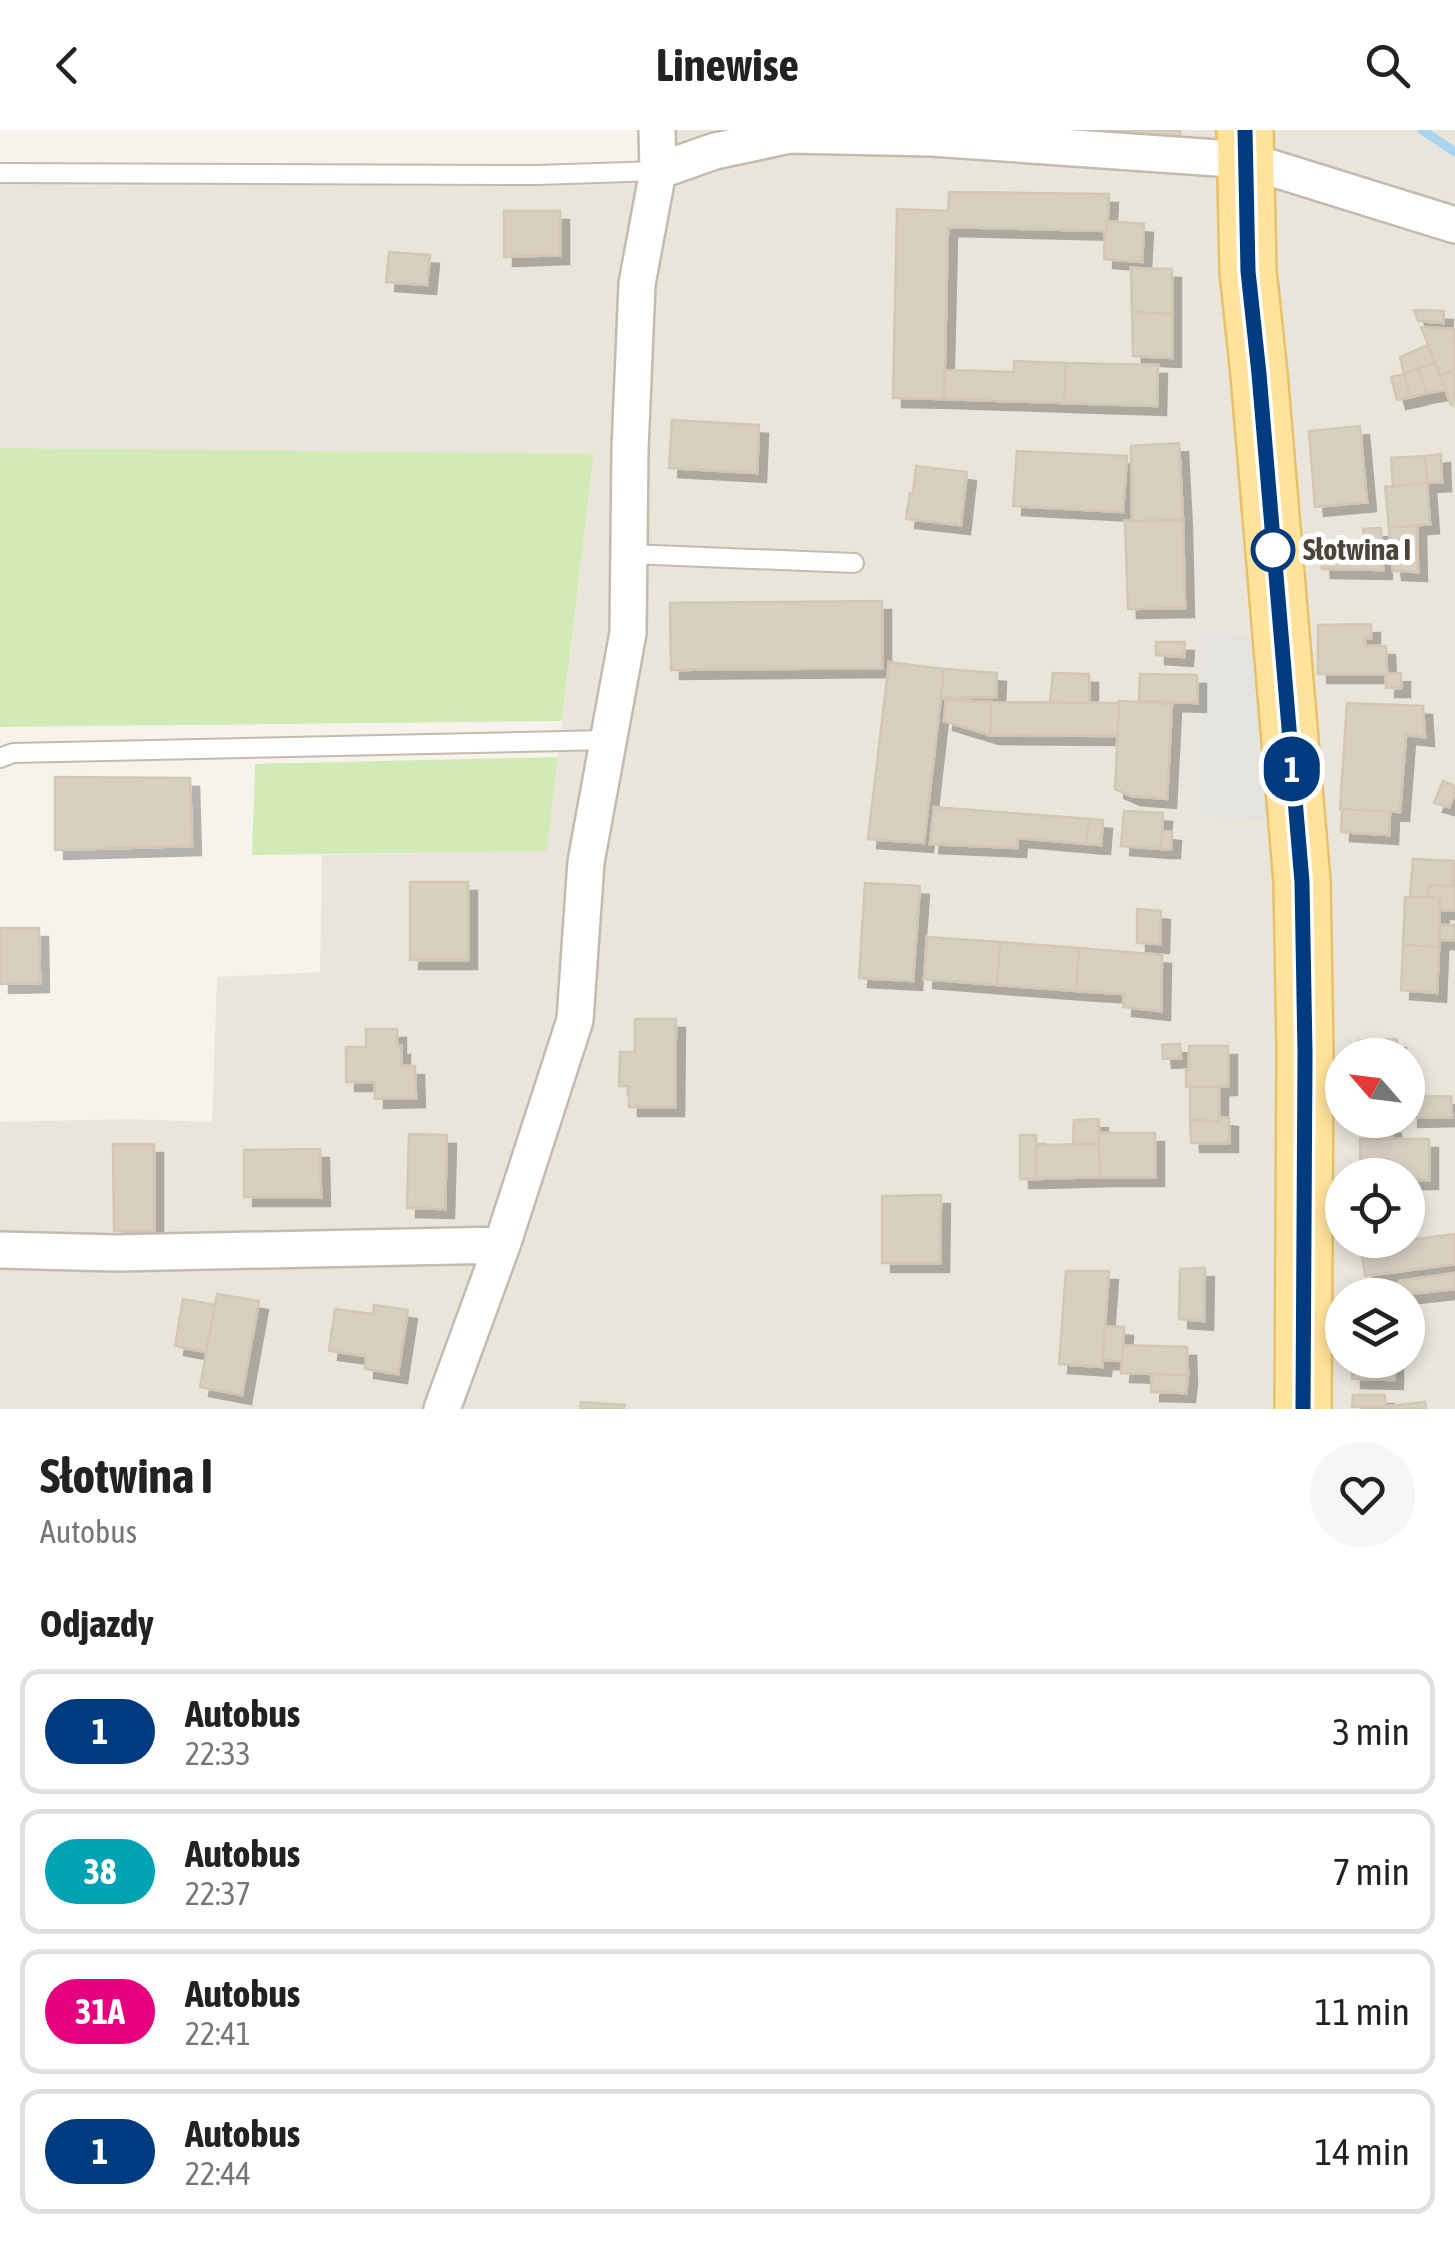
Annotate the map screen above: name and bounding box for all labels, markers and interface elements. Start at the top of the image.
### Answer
icon: back [40,38,95,93]
icon: search [1360,38,1415,93]
text: Linewise [656,39,799,91]
marker: Słotwina I [1252,529,1294,571]
place label: Słotwina I [1303,532,1411,566]
line badge: 1 [1260,736,1324,802]
text: 1 [1284,749,1300,789]
north arrow [1325,1038,1425,1138]
map controls [1325,1038,1425,1378]
button: locate [1325,1158,1425,1258]
button: layers [1325,1278,1425,1378]
button: heart [1310,1442,1415,1547]
text: Słotwina I [40,1448,213,1503]
text: Autobus [40,1513,137,1550]
text: Odjazdy [40,1602,154,1645]
text: Autobus [185,1692,300,1735]
text: 3 min [1332,1710,1410,1753]
text: 1 [92,1711,108,1751]
text: 22:33 [185,1735,251,1772]
text: Autobus [185,1832,300,1875]
text: 7 min [1332,1850,1410,1893]
text: 38 [84,1851,116,1891]
text: 22:37 [185,1875,251,1912]
text: Autobus [185,1972,300,2015]
text: 11 min [1315,1990,1410,2033]
text: 31A [75,1991,125,2031]
text: 22:41 [185,2015,251,2052]
text: Autobus [185,2112,300,2155]
text: 14 min [1315,2130,1410,2173]
text: 1 [92,2131,108,2171]
text: 22:44 [185,2155,251,2192]

